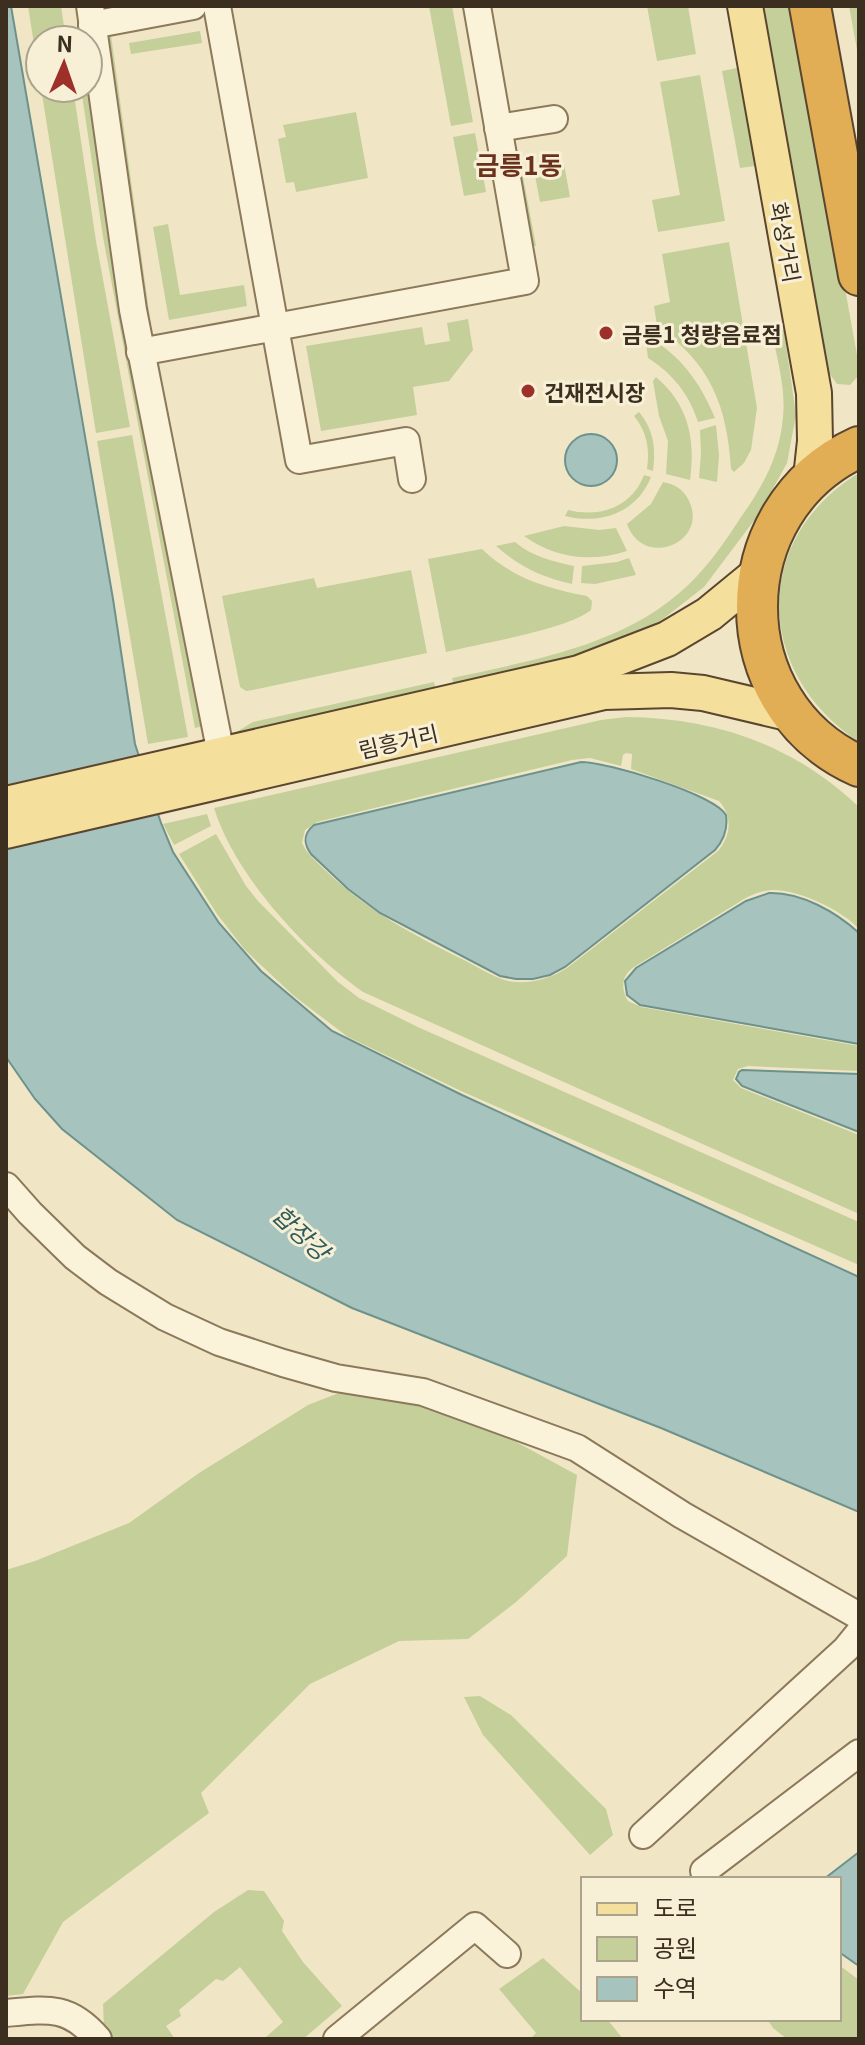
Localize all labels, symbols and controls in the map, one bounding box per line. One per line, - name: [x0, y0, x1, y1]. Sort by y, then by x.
- north arrow: [24, 24, 104, 104]
- text: N: [56, 26, 74, 58]
- district label: 금릉1동: [475, 145, 563, 182]
- street label: 화성거리: [764, 199, 810, 285]
- place label: 금릉1 청량음료점: [622, 317, 782, 349]
- marker: 금릉1 청량음료점: [597, 324, 615, 342]
- place label: 건재전시장: [544, 375, 645, 407]
- marker: 건재전시장: [519, 382, 537, 400]
- street label: 림흥거리: [355, 715, 441, 765]
- water label: 합장강: [266, 1197, 340, 1269]
- legend: [581, 1877, 841, 2021]
- text: 도로: [653, 1889, 697, 1924]
- text: 공원: [653, 1929, 697, 1964]
- text: 수역: [653, 1969, 697, 2004]

